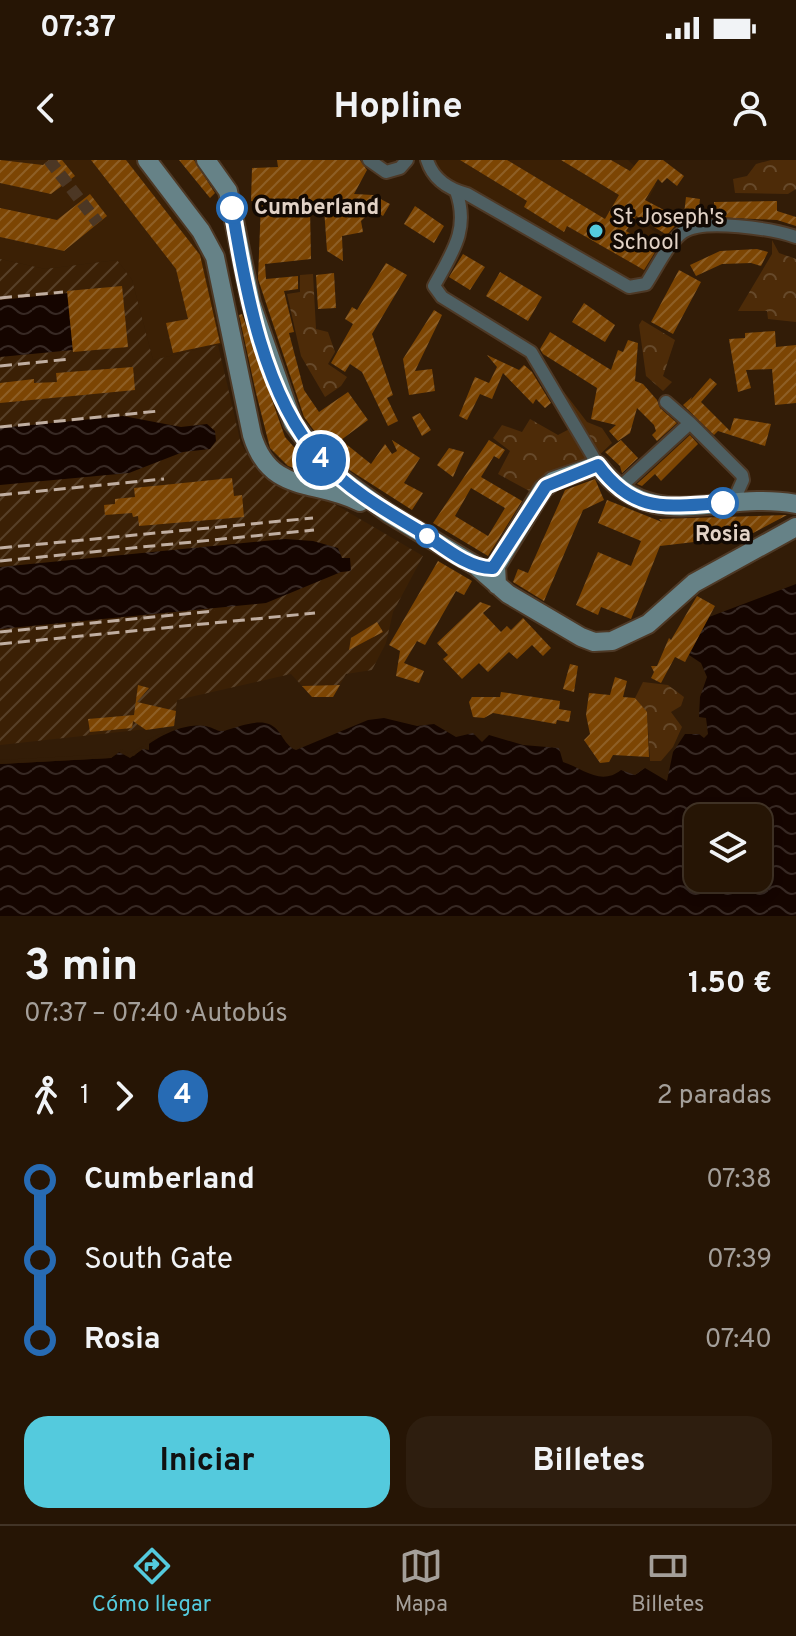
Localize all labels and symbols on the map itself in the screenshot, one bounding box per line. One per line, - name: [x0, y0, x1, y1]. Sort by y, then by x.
- marker: Cumberland: [217, 193, 247, 223]
- place label: Cumberland: [254, 195, 379, 222]
- place label: St Joseph's School: [612, 205, 725, 257]
- marker: St Joseph's School: [587, 222, 605, 240]
- line badge: 4: [295, 434, 347, 486]
- marker: Rosia: [708, 488, 738, 518]
- place label: Rosia: [695, 522, 751, 549]
- unlabelled marker: [416, 525, 438, 547]

